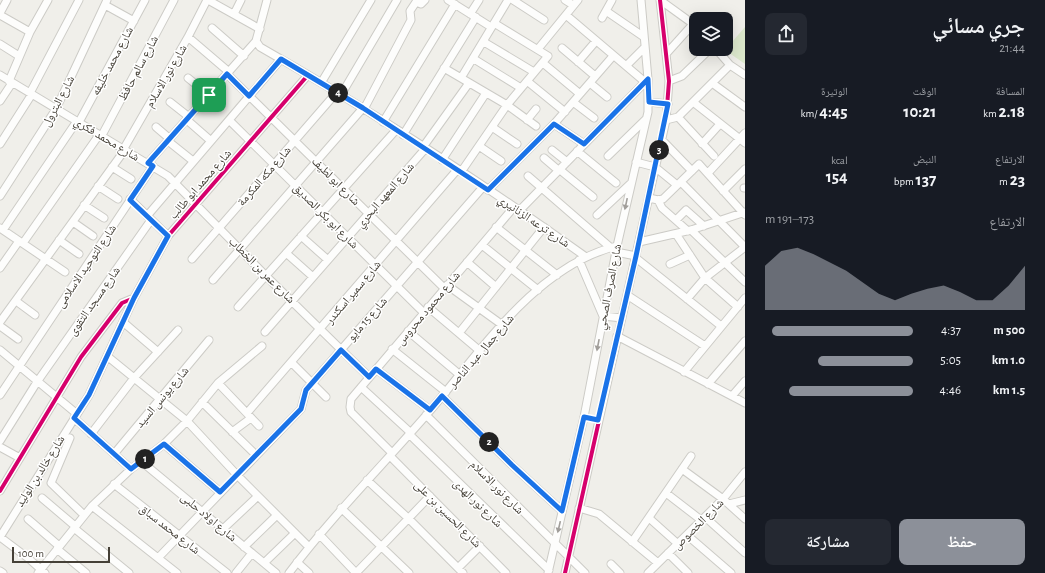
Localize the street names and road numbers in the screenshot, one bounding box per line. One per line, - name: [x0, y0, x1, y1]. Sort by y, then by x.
- street label: شارع محمد خليفه: [89, 25, 137, 98]
- street label: شارع سالم حافظ: [116, 33, 162, 103]
- street label: شارع نور الاسلام: [143, 42, 191, 111]
- street label: شارع البترول: [40, 74, 78, 129]
- street label: شارع محمد فكري: [70, 115, 142, 167]
- street label: شارع مكه المكرمة: [235, 144, 295, 209]
- street label: شارع محمد ابو طالب: [167, 147, 235, 222]
- street label: شارع ابو لطيف: [308, 155, 363, 209]
- street label: شارع المعهد البحري: [354, 160, 419, 232]
- street label: شارع ابو بكر الصديق: [290, 181, 361, 252]
- street label: شارع ترعه الزنانيري: [494, 193, 572, 253]
- street label: شارع التوحيد الاسلامى: [54, 222, 120, 311]
- street label: شارع عمر بن الخطاب: [225, 235, 297, 307]
- street label: شارع الصرف الصحي: [595, 243, 627, 332]
- street label: شارع سمير اسكندر: [322, 258, 385, 328]
- street label: شارع مسجد التقوى: [66, 264, 124, 339]
- street label: شارع محمود محروس: [394, 269, 464, 348]
- street label: شارع 15 مايو: [345, 295, 391, 345]
- street label: شارع جمال عبد الناصر: [445, 312, 518, 392]
- street label: شارع يونس السيد: [133, 364, 192, 431]
- street label: شارع خالد بن الوليد: [13, 433, 68, 510]
- street label: شارع نور الاسلام: [466, 458, 526, 518]
- street label: شارع نور الهدى: [450, 477, 505, 531]
- street label: شارع الحسين بن على: [411, 478, 484, 551]
- street label: شارع اولاد حلبى: [178, 490, 239, 545]
- street label: شارع الخصوص: [670, 496, 727, 553]
- street label: شارع محمد سباق: [136, 502, 203, 558]

